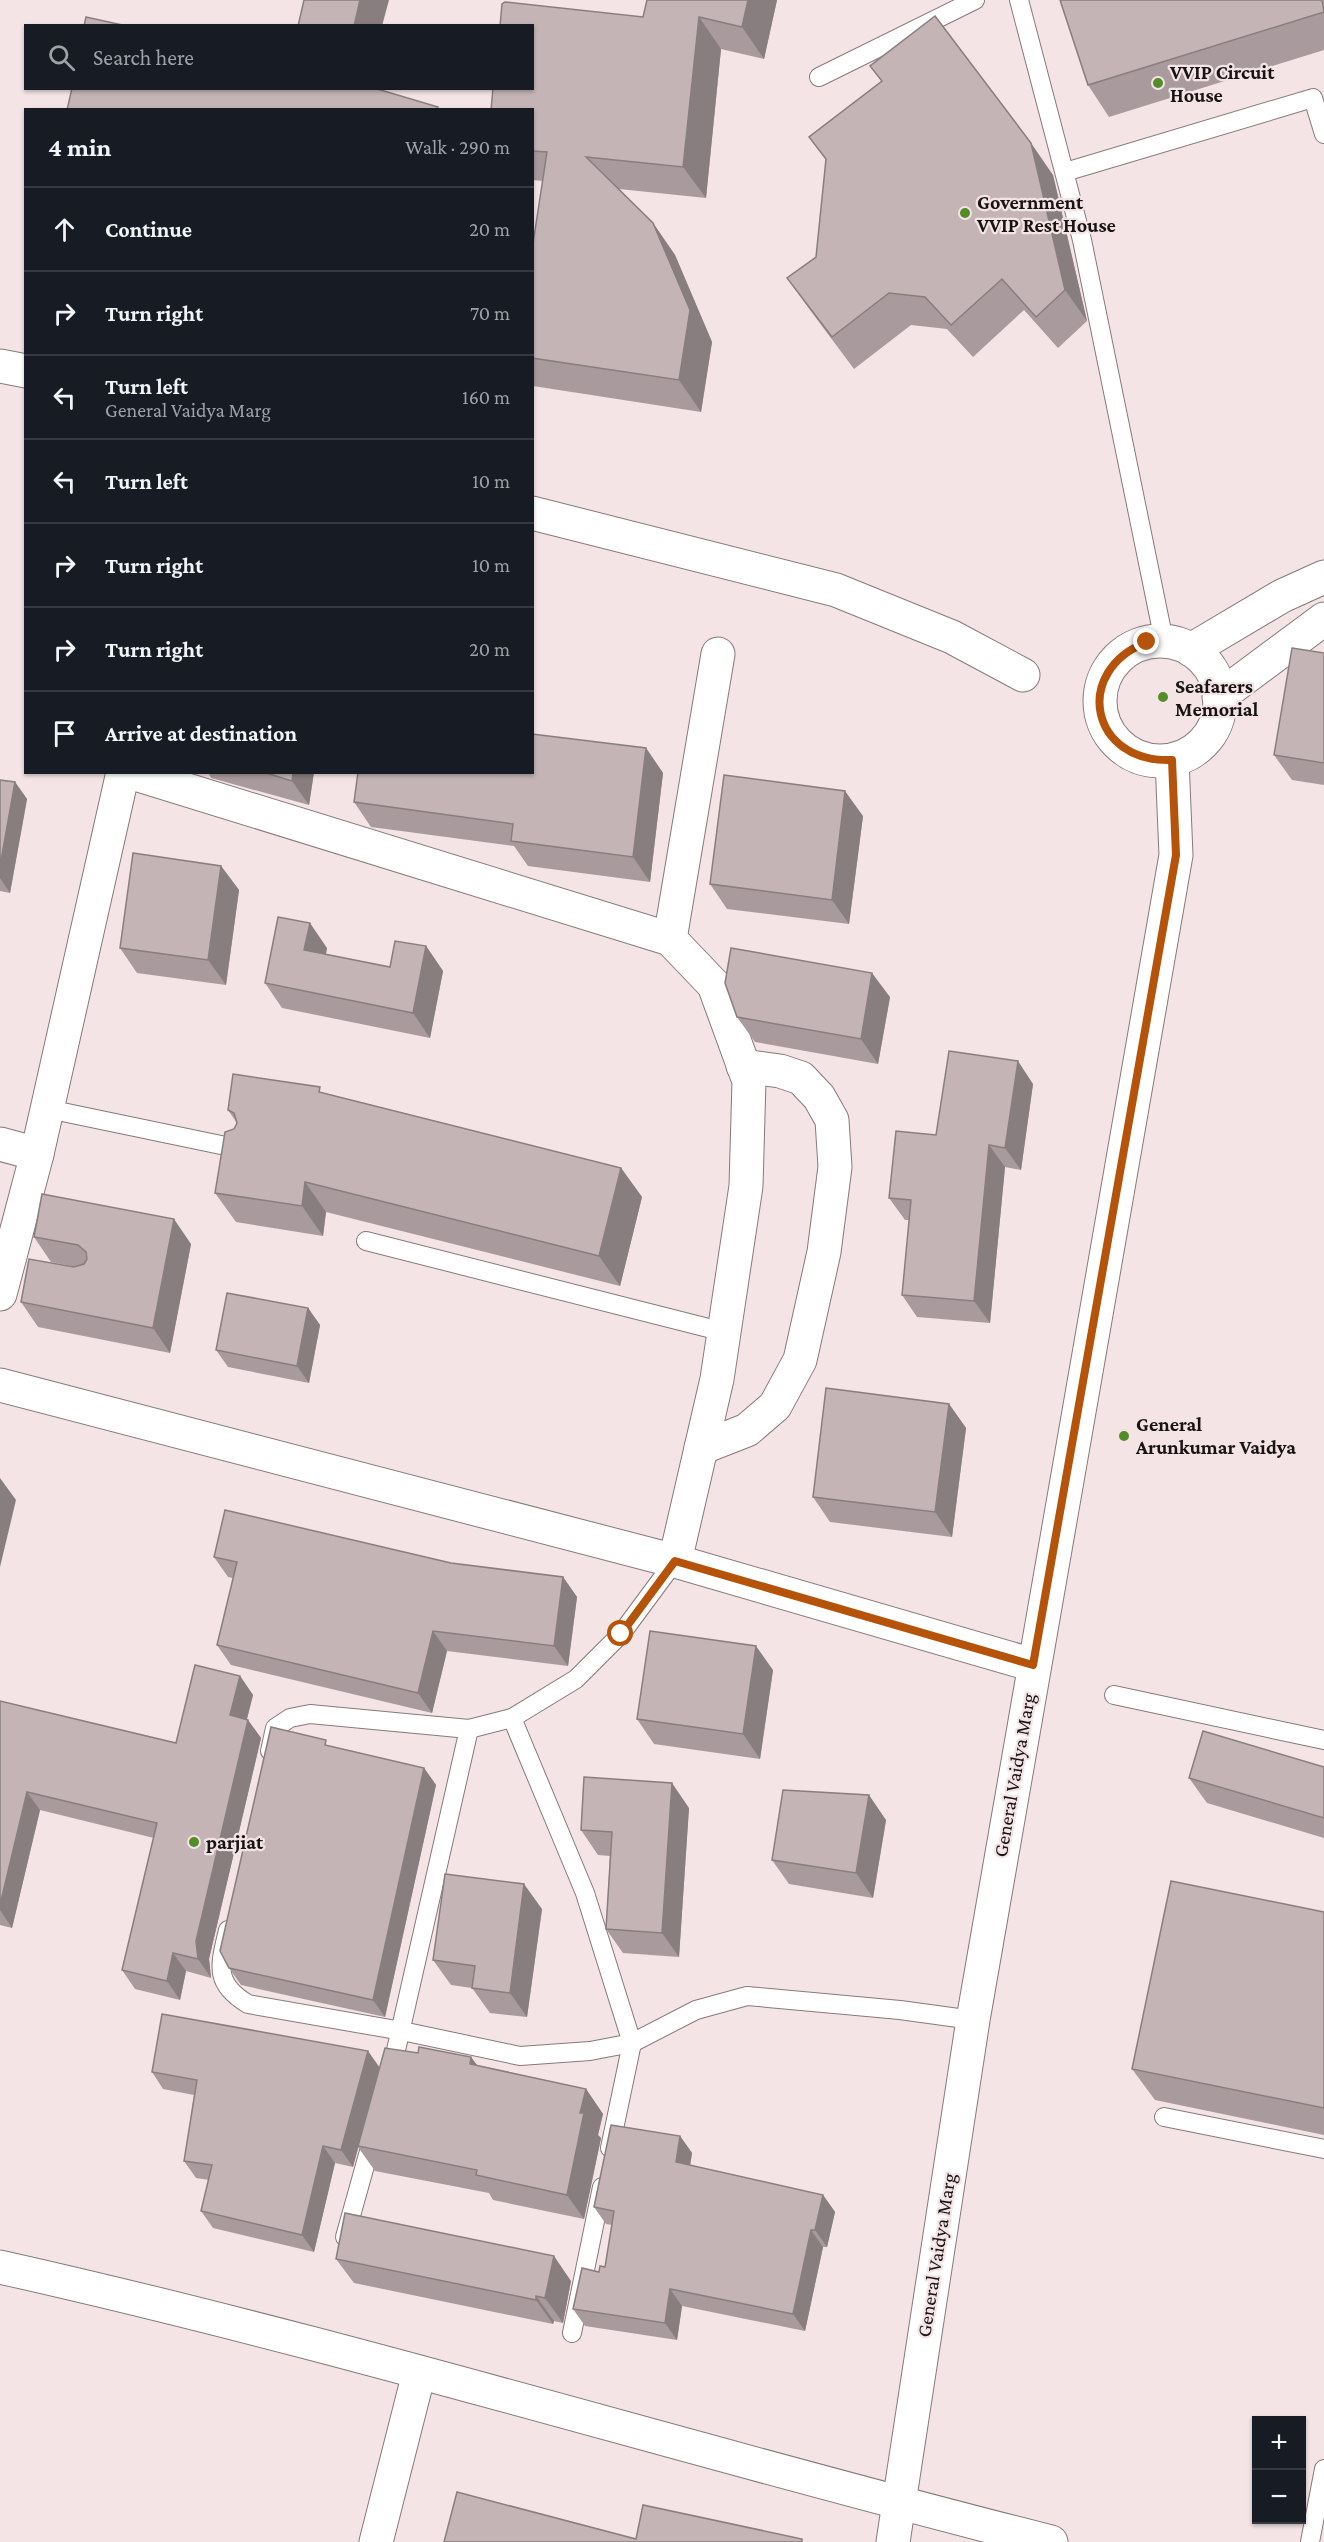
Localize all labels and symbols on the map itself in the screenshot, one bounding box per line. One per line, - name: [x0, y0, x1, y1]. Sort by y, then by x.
- place label: VVIP Circuit House: [1169, 61, 1275, 106]
- marker: VVIP Circuit House: [1151, 76, 1165, 90]
- place label: Government VVIP Rest House: [976, 191, 1116, 236]
- marker: Government VVIP Rest House: [958, 206, 972, 220]
- route end: [1133, 628, 1159, 654]
- place label: Seafarers Memorial: [1175, 675, 1259, 720]
- marker: Seafarers Memorial: [1156, 690, 1170, 704]
- place label: General Arunkumar Vaidya: [1135, 1413, 1296, 1458]
- marker: General Arunkumar Vaidya: [1117, 1429, 1131, 1443]
- route start: [607, 1620, 633, 1646]
- street label: General Vaidya Marg: [989, 1691, 1040, 1859]
- place label: parjiat: [206, 1831, 264, 1854]
- marker: parjiat: [187, 1835, 201, 1849]
- street label: General Vaidya Marg: [912, 2171, 961, 2339]

